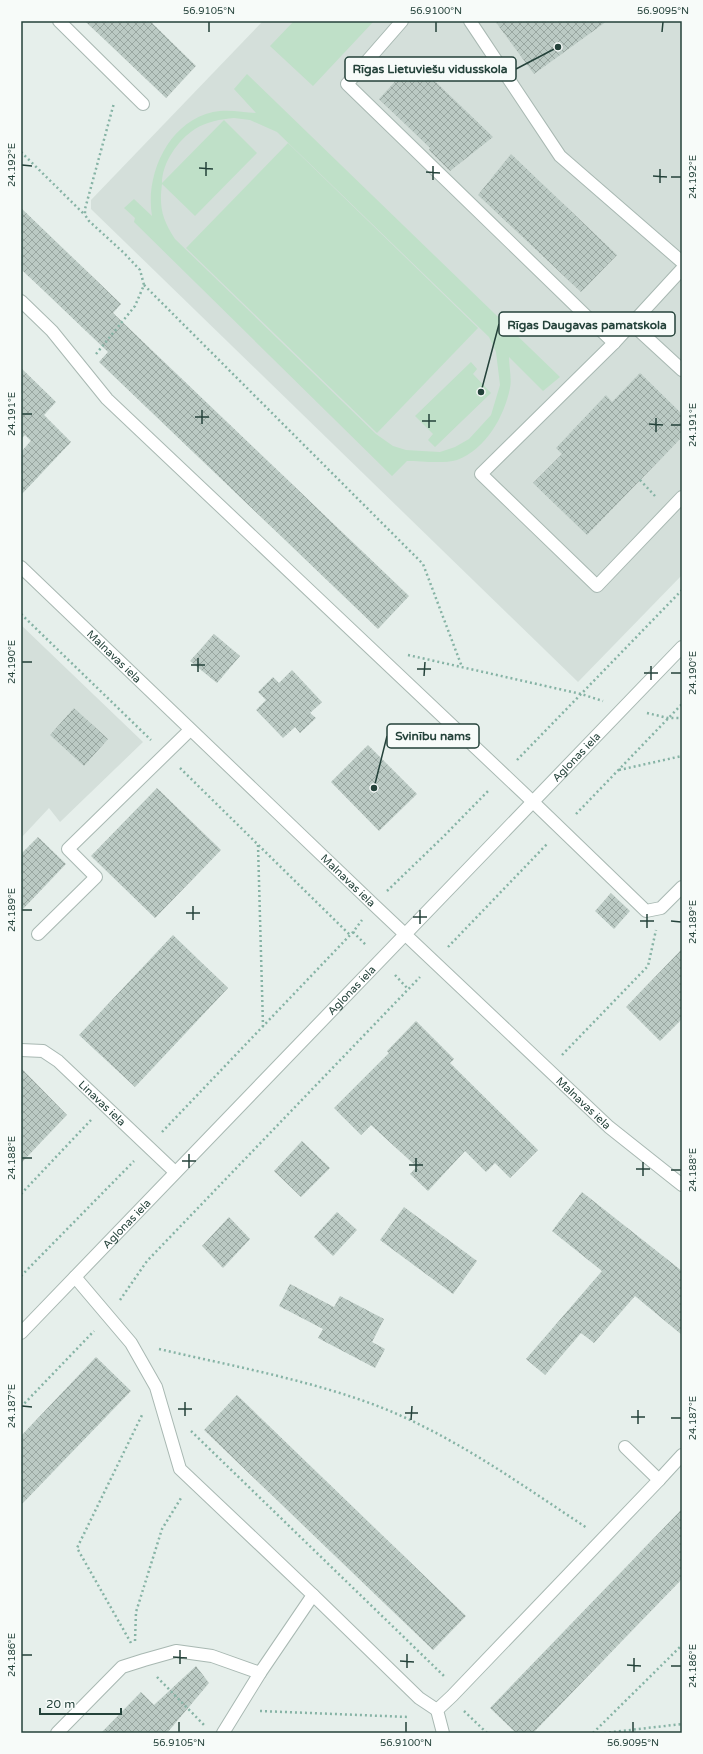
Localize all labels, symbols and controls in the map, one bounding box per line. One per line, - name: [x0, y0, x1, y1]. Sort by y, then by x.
- text: 56.9105°N: [183, 5, 235, 17]
- text: 56.9100°N: [410, 5, 462, 17]
- text: 56.9095°N: [637, 5, 689, 17]
- callout: Rīgas Lietuviešu vidusskola: [345, 57, 516, 81]
- text: Rīgas Lietuviešu vidusskola: [353, 62, 508, 77]
- text: 24.192°E: [6, 143, 18, 187]
- text: 24.192°E: [687, 155, 699, 199]
- callout: Rīgas Daugavas pamatskola: [499, 312, 675, 336]
- text: Rīgas Daugavas pamatskola: [507, 318, 667, 333]
- text: 24.191°E: [6, 392, 18, 436]
- text: 24.191°E: [687, 403, 699, 447]
- street label: Malnavas iela: [84, 628, 144, 686]
- text: 24.190°E: [6, 640, 18, 684]
- text: 24.190°E: [687, 651, 699, 695]
- callout: Svinību nams: [387, 724, 479, 748]
- text: Svinību nams: [395, 729, 471, 743]
- street label: Aglonas iela: [550, 730, 603, 785]
- street label: Malnavas iela: [318, 852, 378, 910]
- text: 24.189°E: [6, 888, 18, 932]
- text: 24.189°E: [687, 900, 699, 944]
- street label: Aglonas iela: [325, 963, 378, 1018]
- street label: Malnavas iela: [553, 1074, 613, 1132]
- street label: Linavas iela: [76, 1078, 128, 1129]
- text: 24.188°E: [6, 1136, 18, 1180]
- text: 24.188°E: [687, 1148, 699, 1192]
- street label: Aglonas iela: [100, 1197, 154, 1251]
- text: 24.187°E: [6, 1384, 18, 1428]
- text: 24.187°E: [687, 1396, 699, 1440]
- text: 24.186°E: [6, 1633, 18, 1677]
- text: 24.186°E: [687, 1644, 699, 1688]
- scale bar: [40, 1690, 121, 1716]
- text: 20 m: [46, 1697, 75, 1711]
- text: 56.9105°N: [153, 1737, 205, 1749]
- text: 56.9100°N: [380, 1737, 432, 1749]
- text: 56.9095°N: [607, 1737, 659, 1749]

